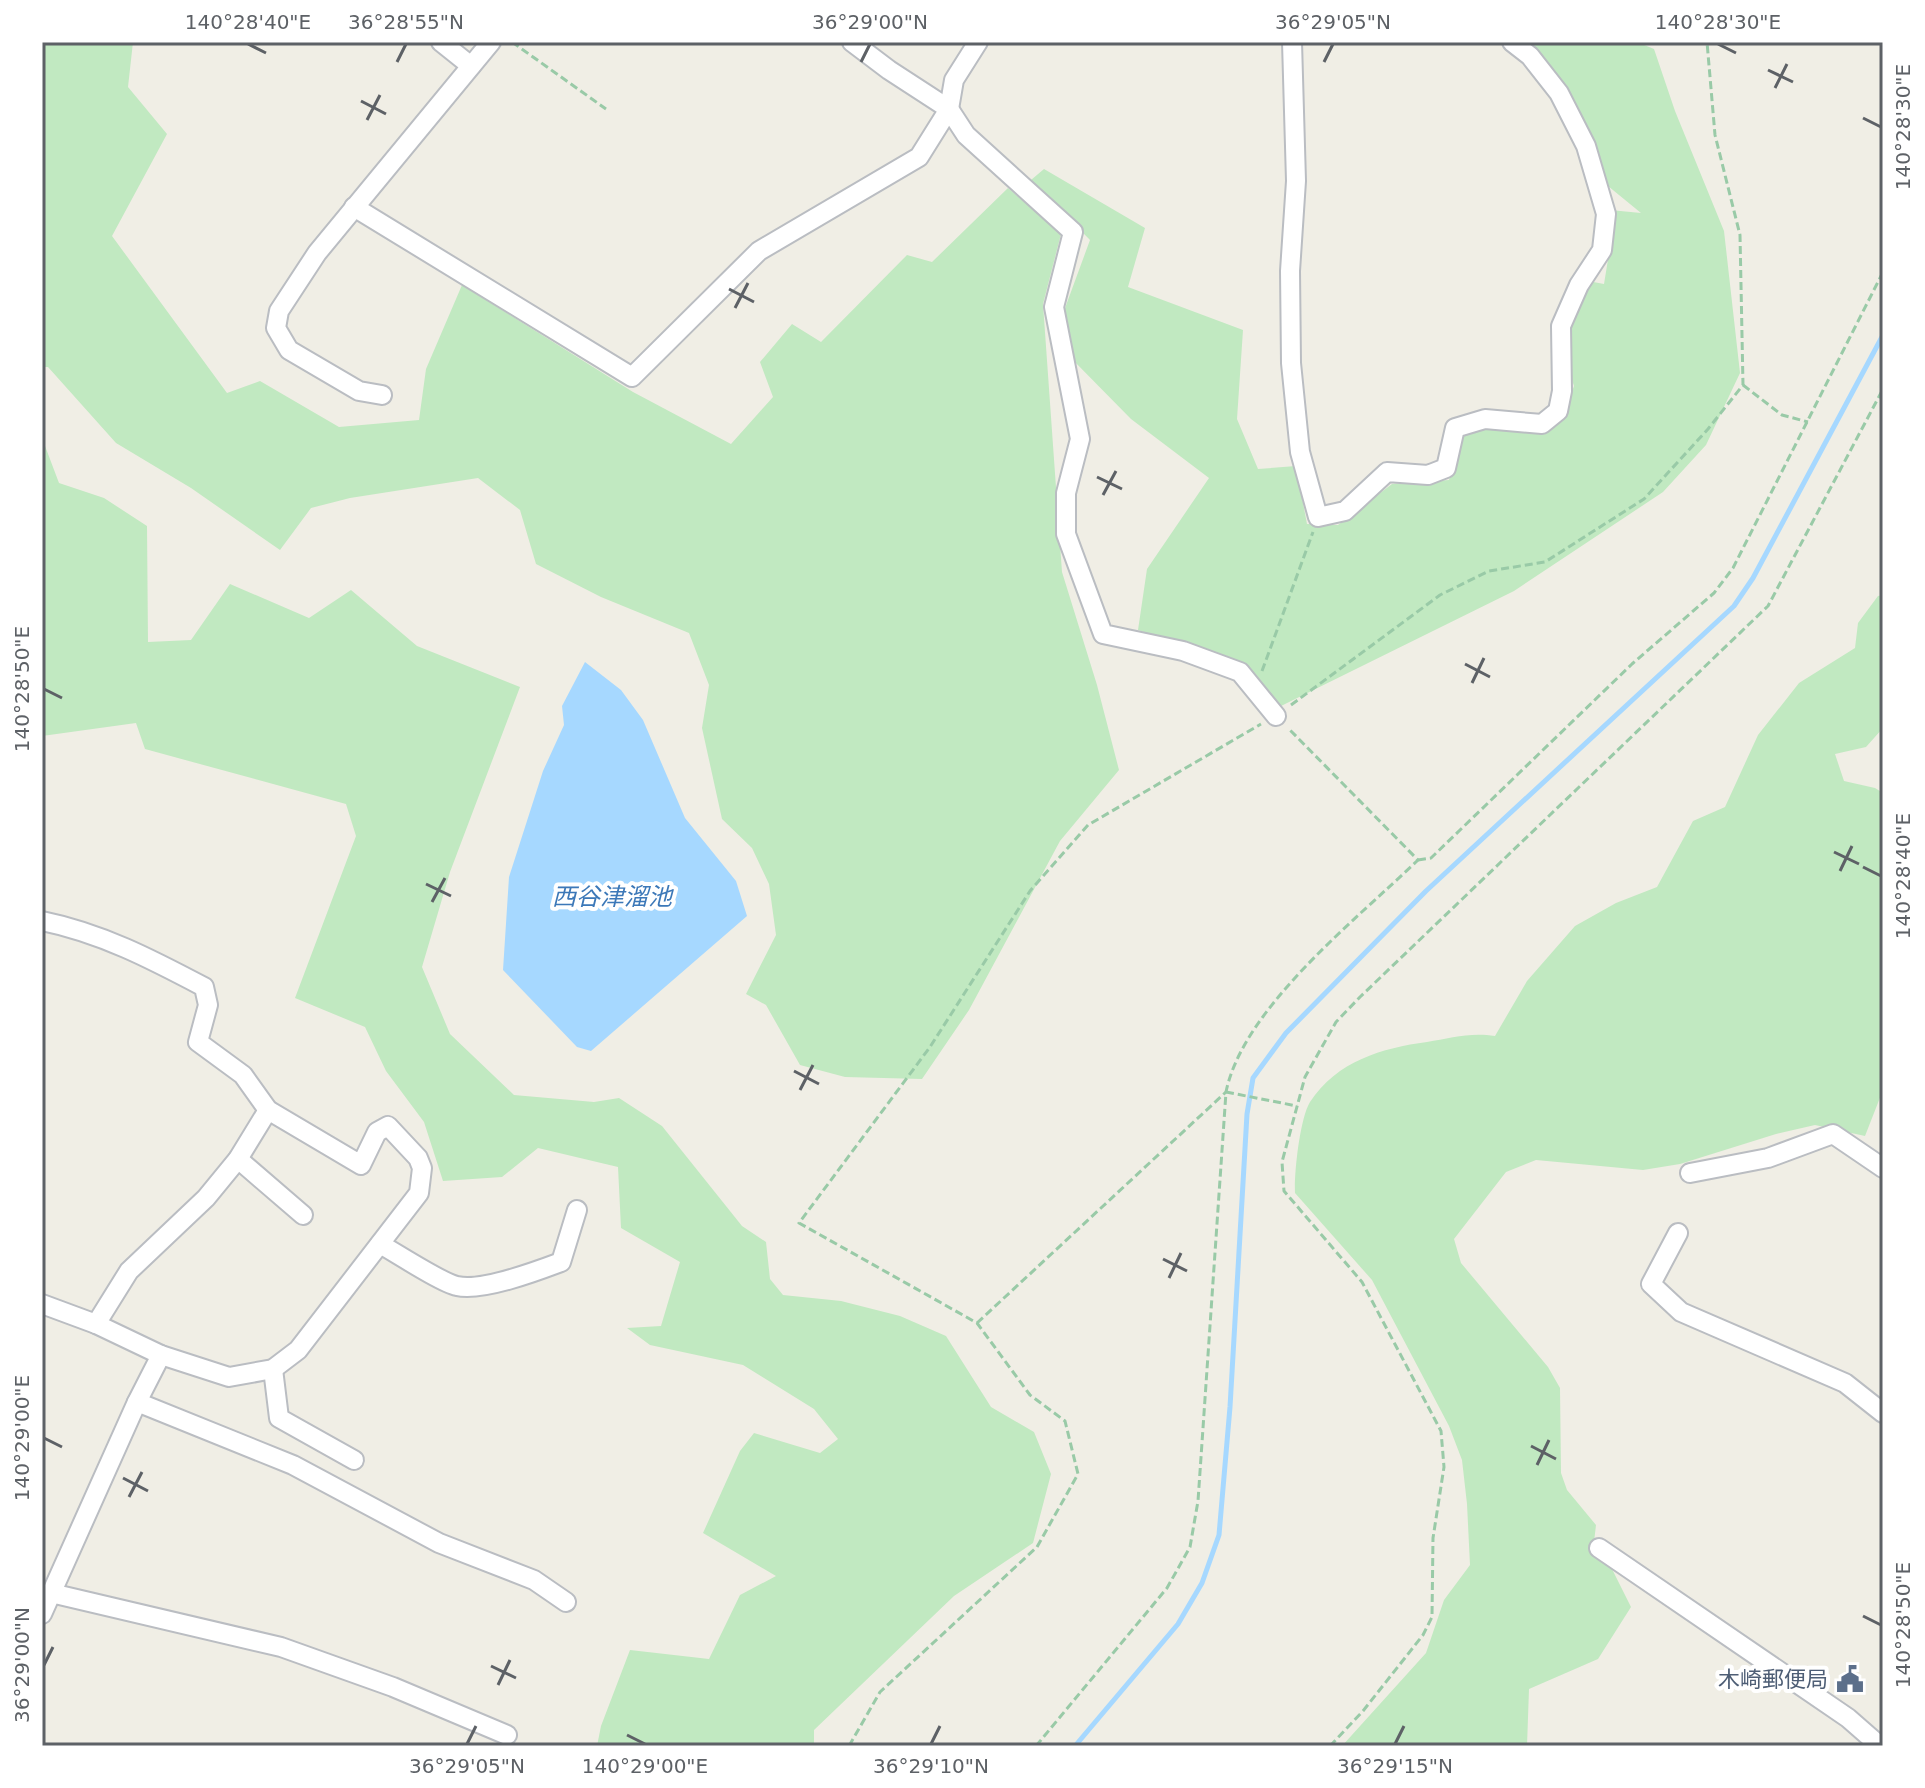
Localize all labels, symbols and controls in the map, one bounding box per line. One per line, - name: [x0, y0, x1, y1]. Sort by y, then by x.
- text: 140°28'40"E: [185, 10, 311, 34]
- text: 36°28'55"N: [348, 10, 464, 34]
- text: 36°29'00"N: [812, 10, 928, 34]
- text: 36°29'05"N: [1275, 10, 1391, 34]
- text: 140°28'30"E: [1655, 10, 1781, 34]
- text: 140°28'30"E: [1891, 64, 1915, 190]
- text: 140°28'50"E: [10, 626, 34, 752]
- text: 140°28'40"E: [1891, 813, 1915, 939]
- water label: 西谷津溜池: [552, 883, 674, 911]
- text: 140°29'00"E: [10, 1375, 34, 1501]
- text: 140°28'50"E: [1891, 1562, 1915, 1688]
- text: 36°29'00"N: [10, 1607, 34, 1723]
- public building icon: 木崎郵便局: [1835, 1664, 1865, 1694]
- place label: 木崎郵便局: [1718, 1667, 1828, 1692]
- text: 36°29'05"N: [409, 1754, 525, 1778]
- text: 140°29'00"E: [582, 1754, 708, 1778]
- text: 36°29'10"N: [873, 1754, 989, 1778]
- text: 36°29'15"N: [1337, 1754, 1453, 1778]

